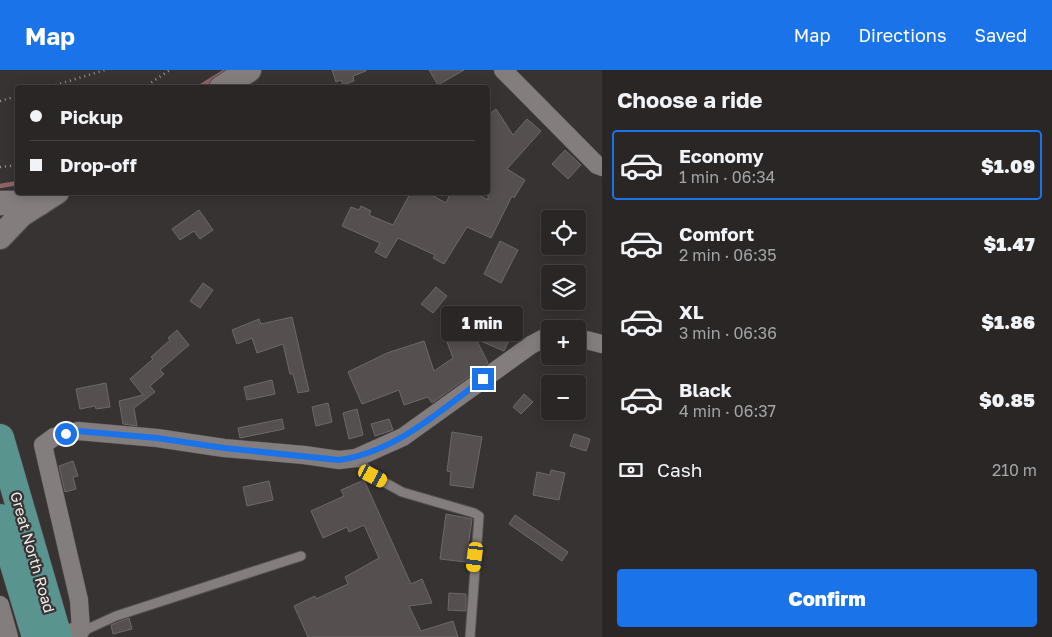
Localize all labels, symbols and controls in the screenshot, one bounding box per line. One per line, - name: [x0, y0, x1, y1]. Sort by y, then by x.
- text: Map: [25, 21, 75, 50]
- text: Map: [794, 24, 830, 46]
- text: Directions: [858, 24, 946, 46]
- text: Saved: [974, 24, 1027, 46]
- text: Choose a ride: [617, 86, 763, 113]
- text: Pickup: [60, 105, 123, 128]
- icon: car: [619, 143, 664, 188]
- text: Economy: [679, 144, 764, 167]
- text: Drop-off: [60, 153, 137, 176]
- text: $1.09: [981, 154, 1035, 177]
- text: 1 min · 06:34: [679, 167, 775, 187]
- map controls: [541, 210, 586, 420]
- button: locate: [541, 210, 586, 255]
- icon: car: [619, 221, 664, 266]
- text: Comfort: [679, 222, 754, 245]
- text: $1.47: [984, 232, 1035, 255]
- text: 2 min · 06:35: [679, 245, 776, 265]
- button: layers: [541, 265, 586, 310]
- icon: car: [619, 299, 664, 344]
- text: XL: [679, 300, 704, 323]
- callout: 1 min: [442, 306, 524, 342]
- text: $1.86: [981, 310, 1035, 333]
- text: 1 min: [462, 313, 502, 333]
- button: +: [541, 320, 586, 365]
- text: 3 min · 06:36: [679, 323, 777, 343]
- route end: [472, 368, 494, 390]
- button: −: [541, 375, 586, 420]
- icon: car: [619, 377, 664, 422]
- text: Black: [679, 378, 732, 401]
- text: $0.85: [979, 388, 1035, 411]
- text: 4 min · 06:37: [679, 401, 776, 421]
- route start: [55, 423, 77, 445]
- icon: cash: [617, 456, 645, 484]
- text: Cash: [657, 458, 702, 481]
- text: 210 m: [992, 460, 1037, 480]
- car: [356, 462, 389, 490]
- street label: Great North Road: [7, 489, 59, 615]
- car: [465, 541, 484, 573]
- button: Confirm: [617, 569, 1037, 627]

